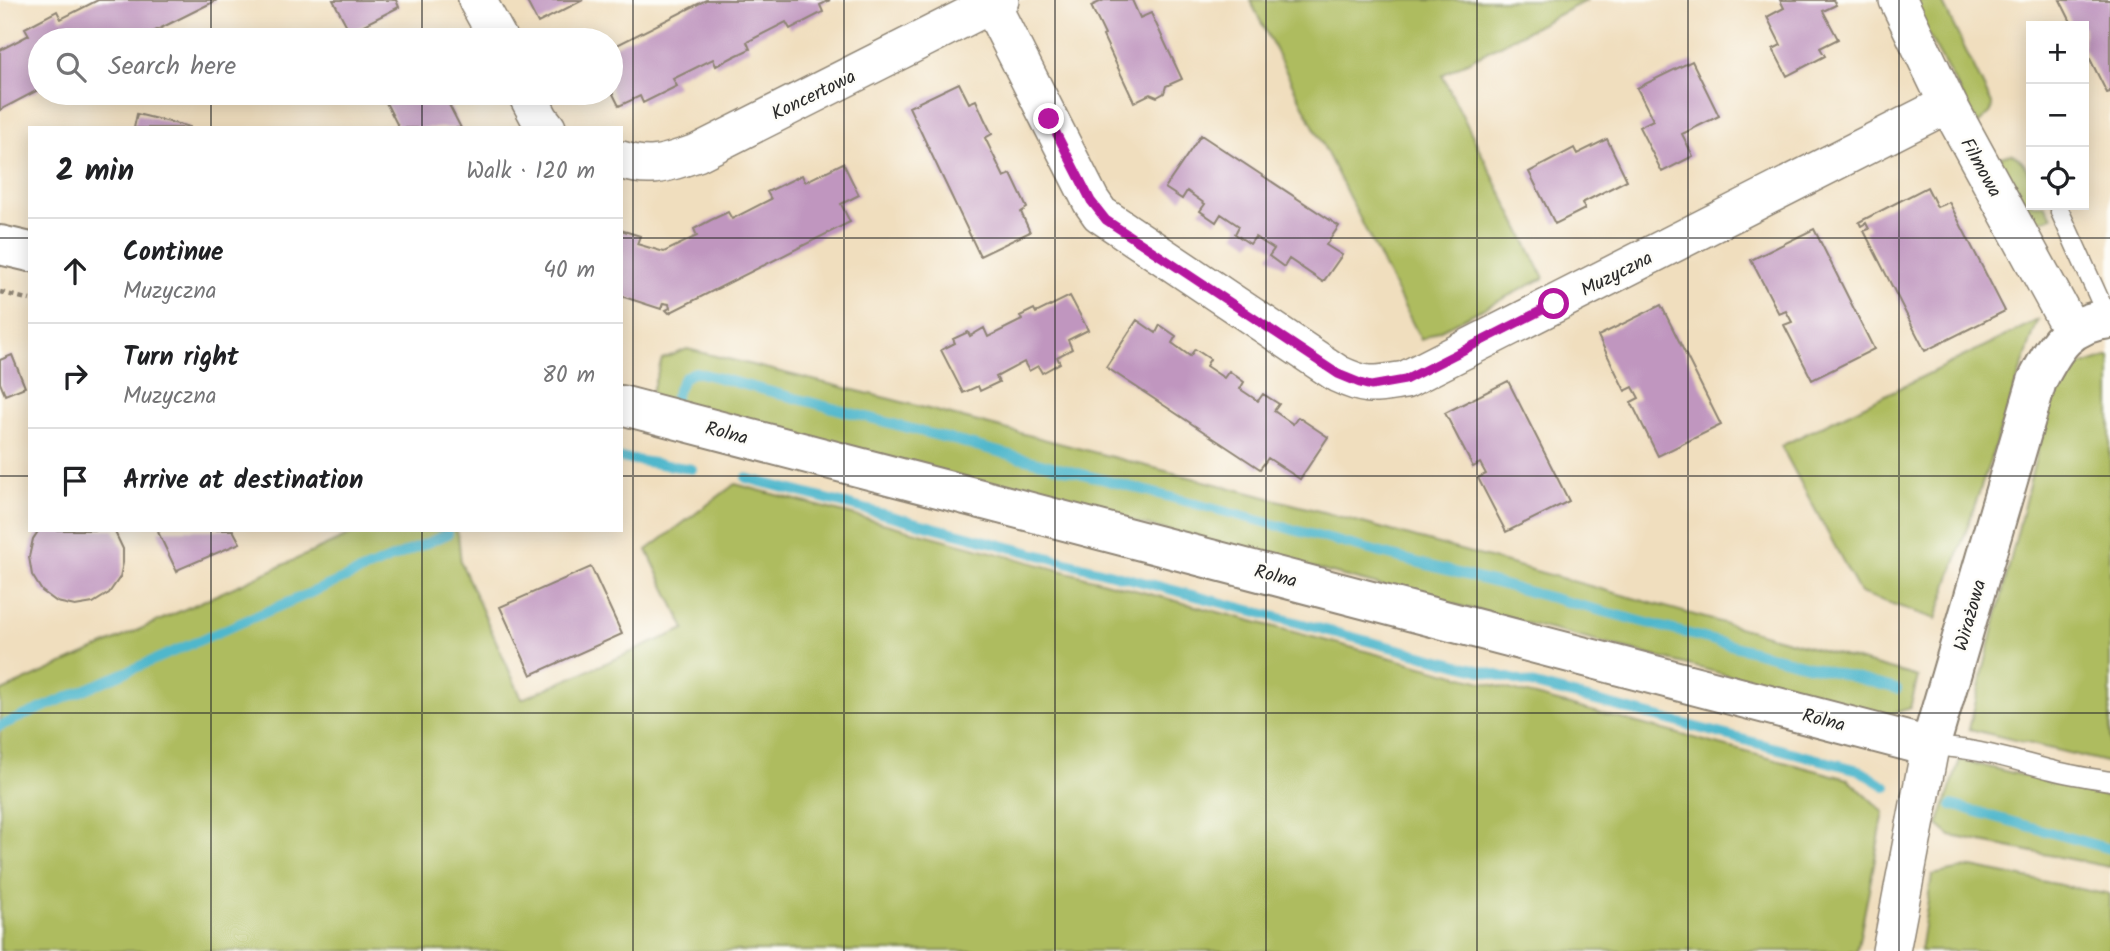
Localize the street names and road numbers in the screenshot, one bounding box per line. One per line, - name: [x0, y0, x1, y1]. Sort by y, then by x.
- street label: Koncertowa: [766, 62, 861, 129]
- street label: Filmowa: [1951, 132, 2009, 203]
- street label: Muzyczna: [1576, 244, 1658, 306]
- street label: Rolna: [702, 414, 751, 454]
- street label: Rolna: [1251, 557, 1300, 597]
- street label: Wirażowa: [1946, 576, 1995, 655]
- street label: Rolna: [1799, 701, 1848, 741]

